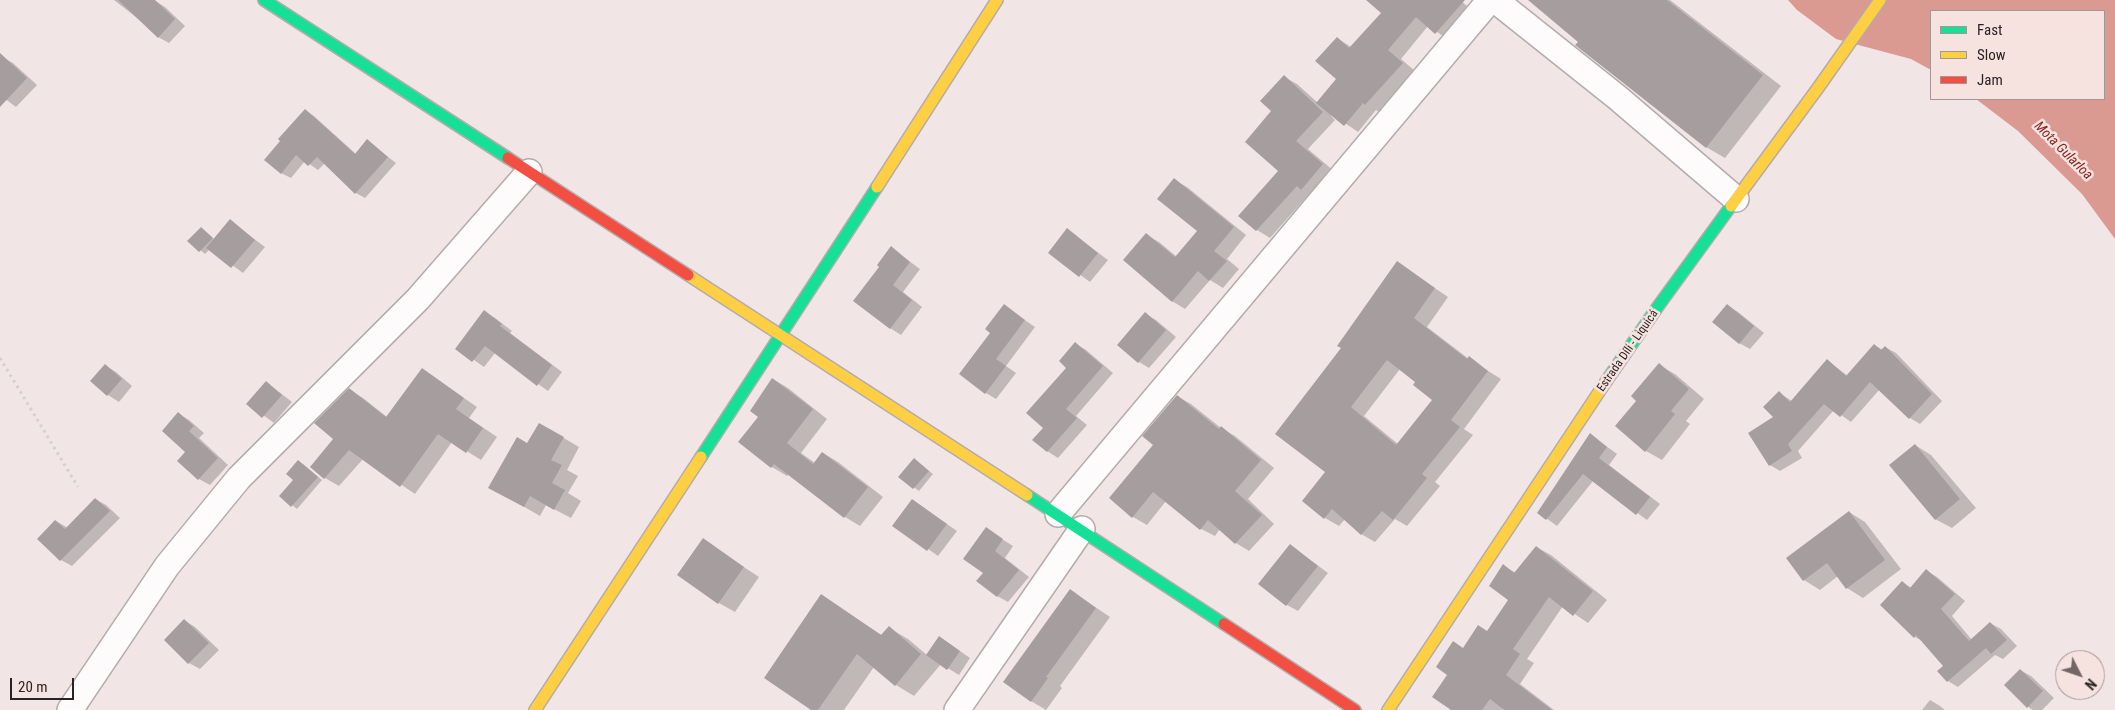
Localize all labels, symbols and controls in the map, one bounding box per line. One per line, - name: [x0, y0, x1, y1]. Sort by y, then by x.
- legend: [1930, 10, 2105, 100]
- text: Fast: [1977, 21, 2002, 39]
- text: Slow: [1977, 46, 2006, 64]
- text: Jam: [1977, 71, 2003, 89]
- water label: Mota Gularloa: [2030, 118, 2096, 184]
- street label: Estrada Díli - Liquicá: [1594, 307, 1662, 395]
- north arrow: [2055, 650, 2105, 700]
- scale bar: [12, 668, 76, 700]
- text: N: [2082, 676, 2099, 693]
- text: 20 m: [18, 678, 48, 696]

